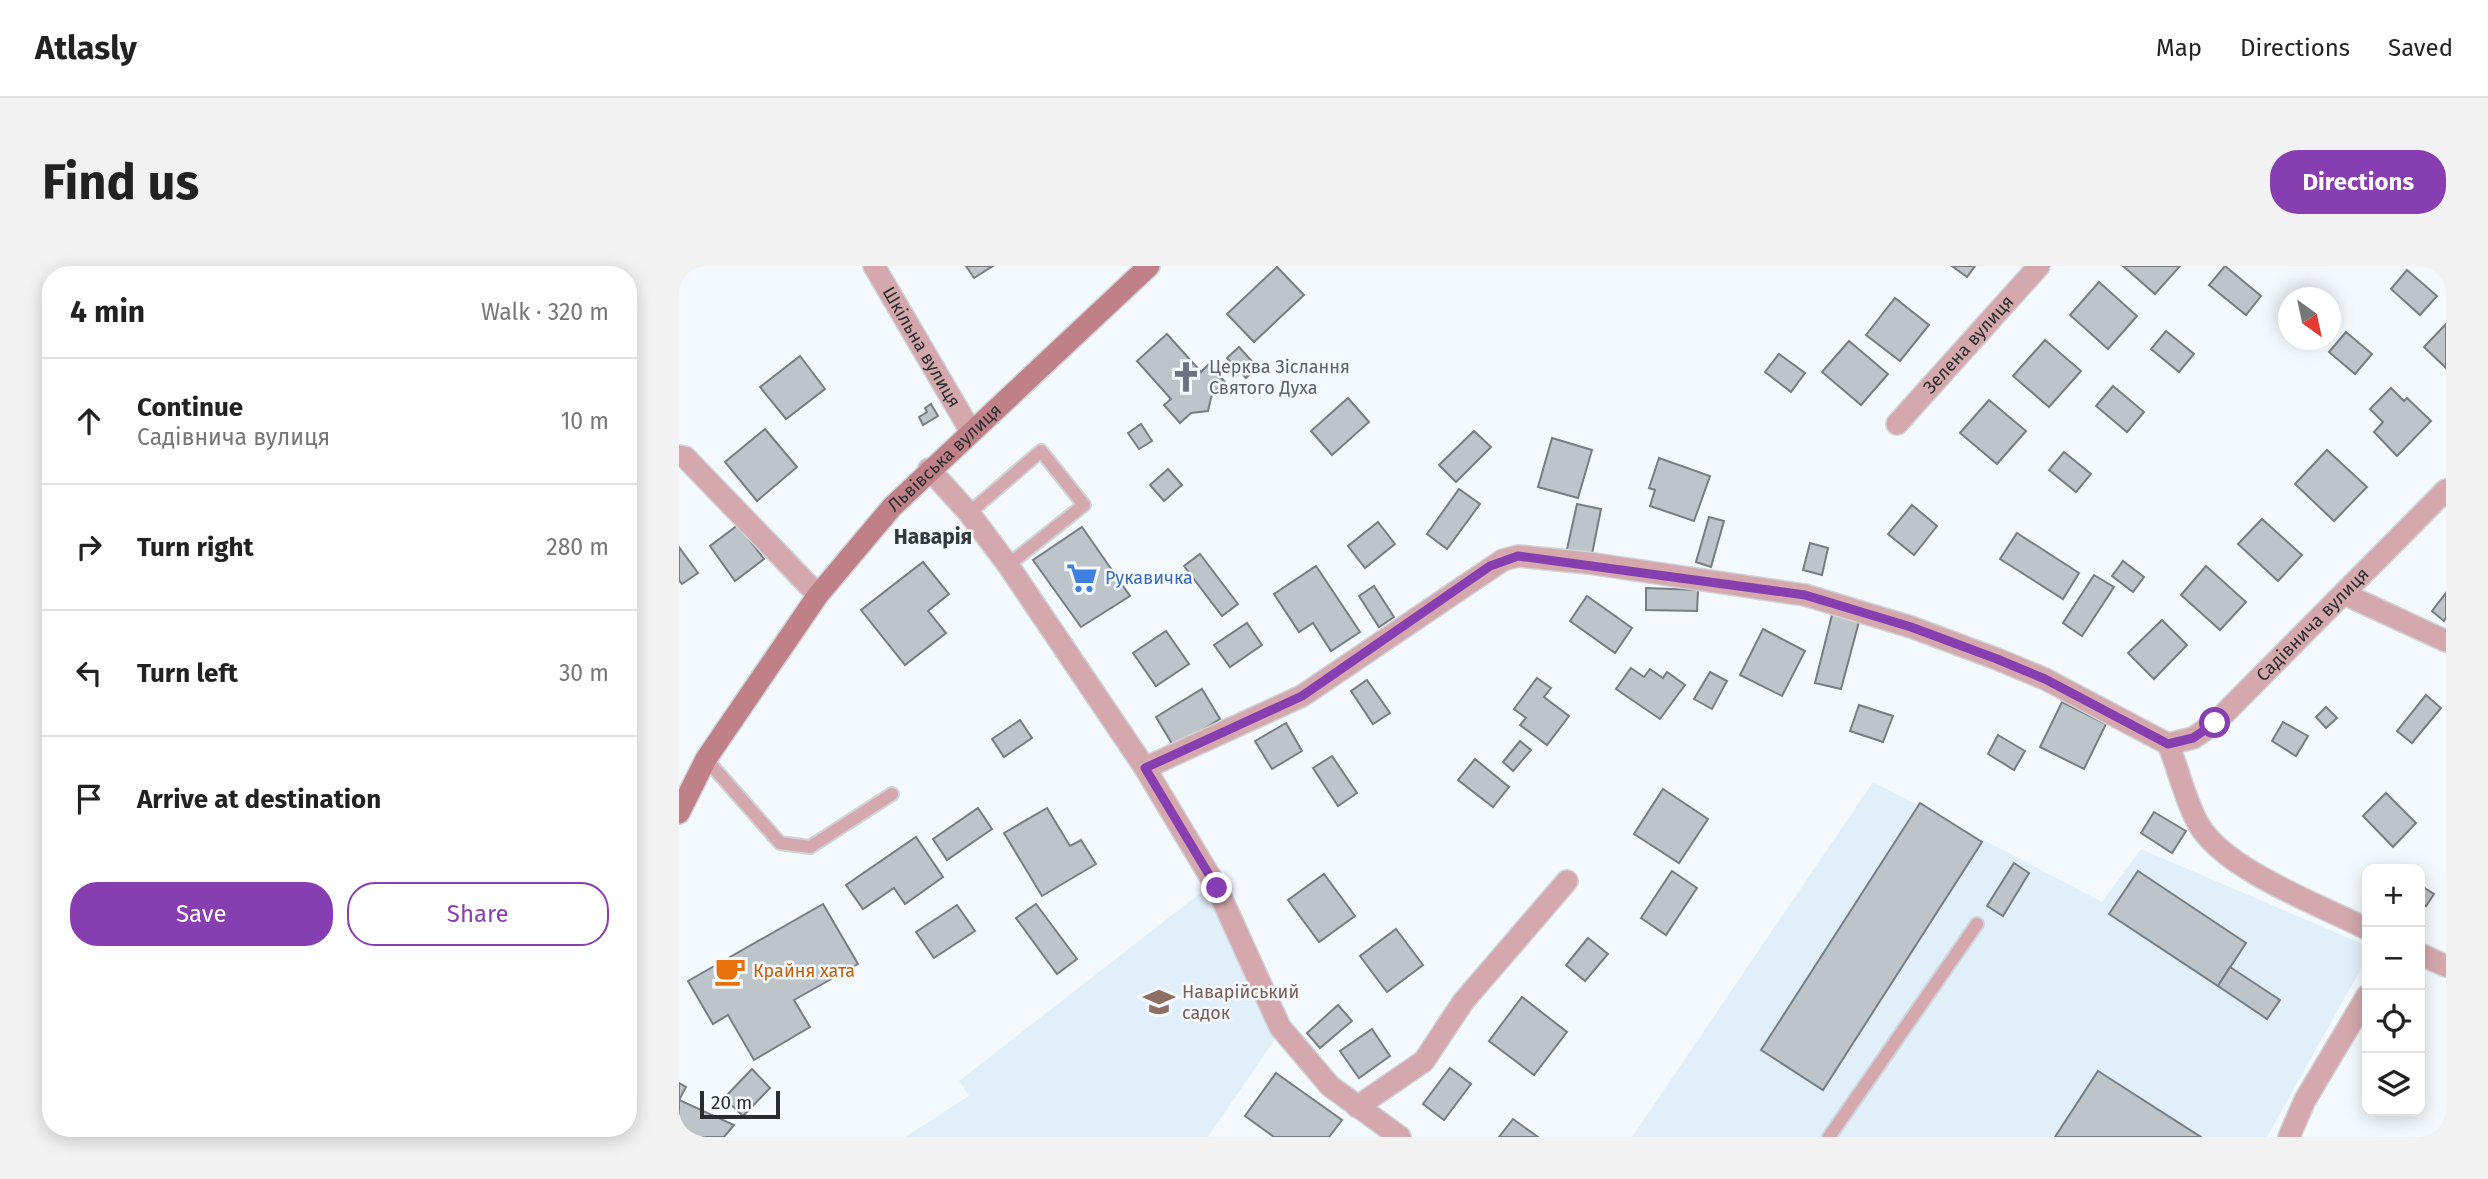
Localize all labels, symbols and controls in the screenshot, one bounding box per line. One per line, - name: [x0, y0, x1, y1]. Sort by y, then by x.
- text: Atlasly: [35, 28, 137, 68]
- text: Map: [2156, 34, 2202, 62]
- text: Directions: [2240, 34, 2350, 62]
- text: Saved: [2388, 34, 2453, 62]
- button: Directions: [2270, 150, 2446, 214]
- text: Find us: [42, 153, 199, 212]
- street label: Шкільна вулиця: [878, 283, 965, 411]
- north arrow: [2278, 287, 2341, 350]
- street label: Зелена вулиця: [1919, 291, 2018, 398]
- text: 4 min: [70, 294, 145, 330]
- text: Walk · 320 m: [481, 298, 609, 326]
- place label: Церква Зіслання Святого Духа: [1209, 356, 1350, 399]
- church icon: Церква Зіслання Святого Духа: [1169, 360, 1203, 394]
- text: Continue: [137, 392, 243, 423]
- street label: Львівська вулиця: [883, 399, 1006, 516]
- icon: ahead: [70, 402, 108, 440]
- text: 10 m: [560, 407, 609, 435]
- text: Садівнича вулиця: [137, 423, 330, 451]
- district label: Наварія: [894, 524, 972, 550]
- icon: right: [70, 528, 108, 566]
- text: Turn right: [137, 532, 254, 563]
- text: 280 m: [546, 533, 609, 561]
- supermarket icon: Рукавичка: [1065, 561, 1099, 595]
- street label: Садівнича вулиця: [2252, 563, 2374, 686]
- place label: Рукавичка: [1105, 567, 1193, 589]
- icon: left: [70, 654, 108, 692]
- text: Turn left: [137, 658, 238, 689]
- text: 30 m: [559, 659, 609, 687]
- route start: [2199, 707, 2230, 738]
- icon: arrive: [70, 780, 108, 818]
- text: Arrive at destination: [137, 784, 381, 815]
- map controls: [2362, 864, 2425, 1116]
- button: +: [2362, 864, 2425, 927]
- route end: [1201, 872, 1232, 903]
- button: Save: [70, 882, 333, 946]
- button: Share: [347, 882, 609, 946]
- button: −: [2362, 927, 2425, 990]
- cafe icon: Крайня хата: [713, 954, 747, 988]
- place label: Крайня хата: [753, 960, 855, 982]
- place label: Наварійський садок: [1182, 981, 1299, 1024]
- school or university icon: Наварійський садок: [1142, 985, 1176, 1019]
- button: locate: [2362, 990, 2425, 1053]
- button: layers: [2362, 1053, 2425, 1116]
- scale bar: [700, 1088, 781, 1120]
- text: 20 m: [711, 1091, 752, 1114]

